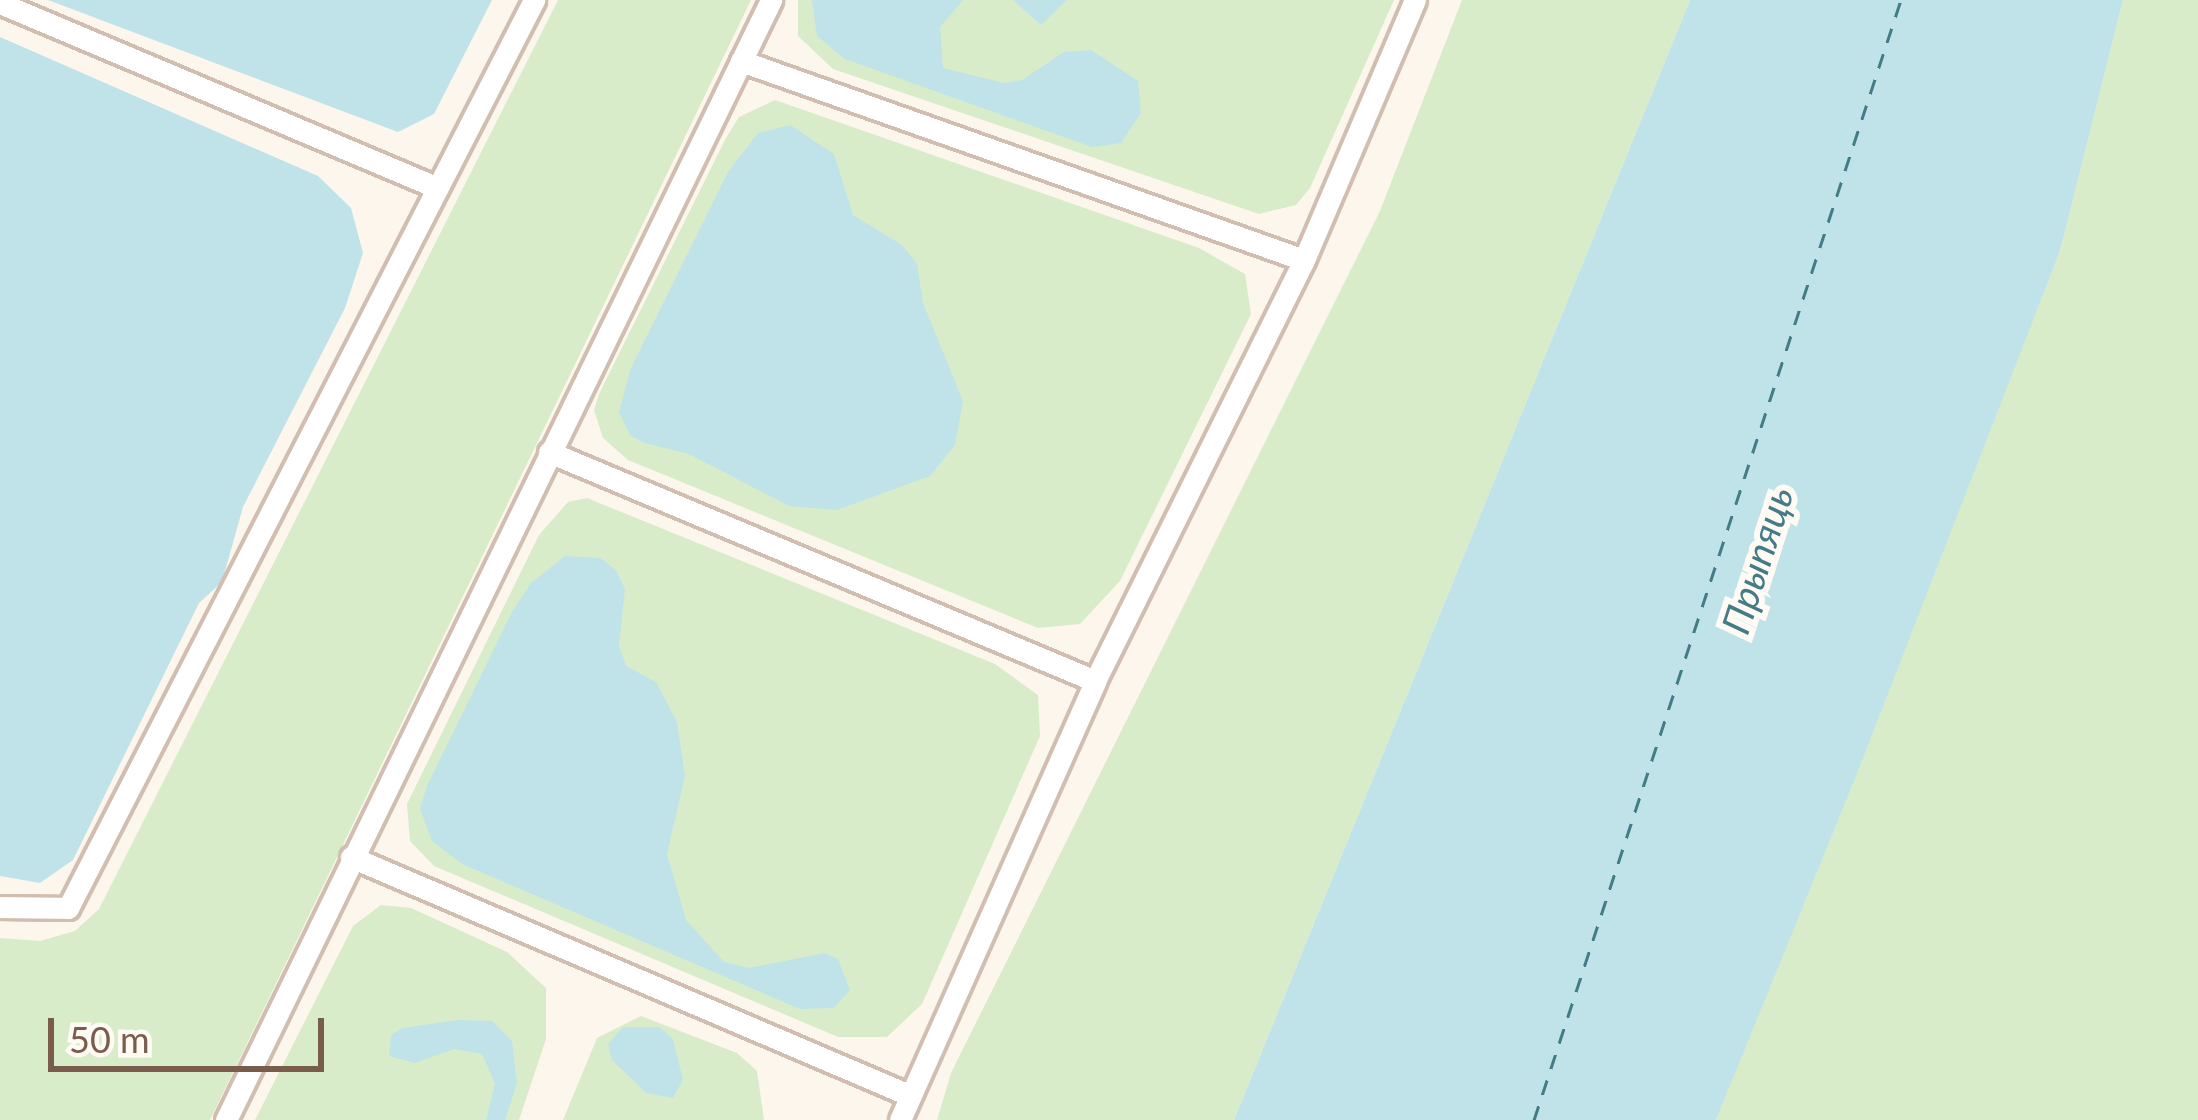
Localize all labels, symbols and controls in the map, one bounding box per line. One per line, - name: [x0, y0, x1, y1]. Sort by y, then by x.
- water label: Прыпяць: [1711, 481, 1803, 639]
- scale bar: [54, 994, 330, 1068]
- text: 50 m: [69, 1017, 150, 1061]

